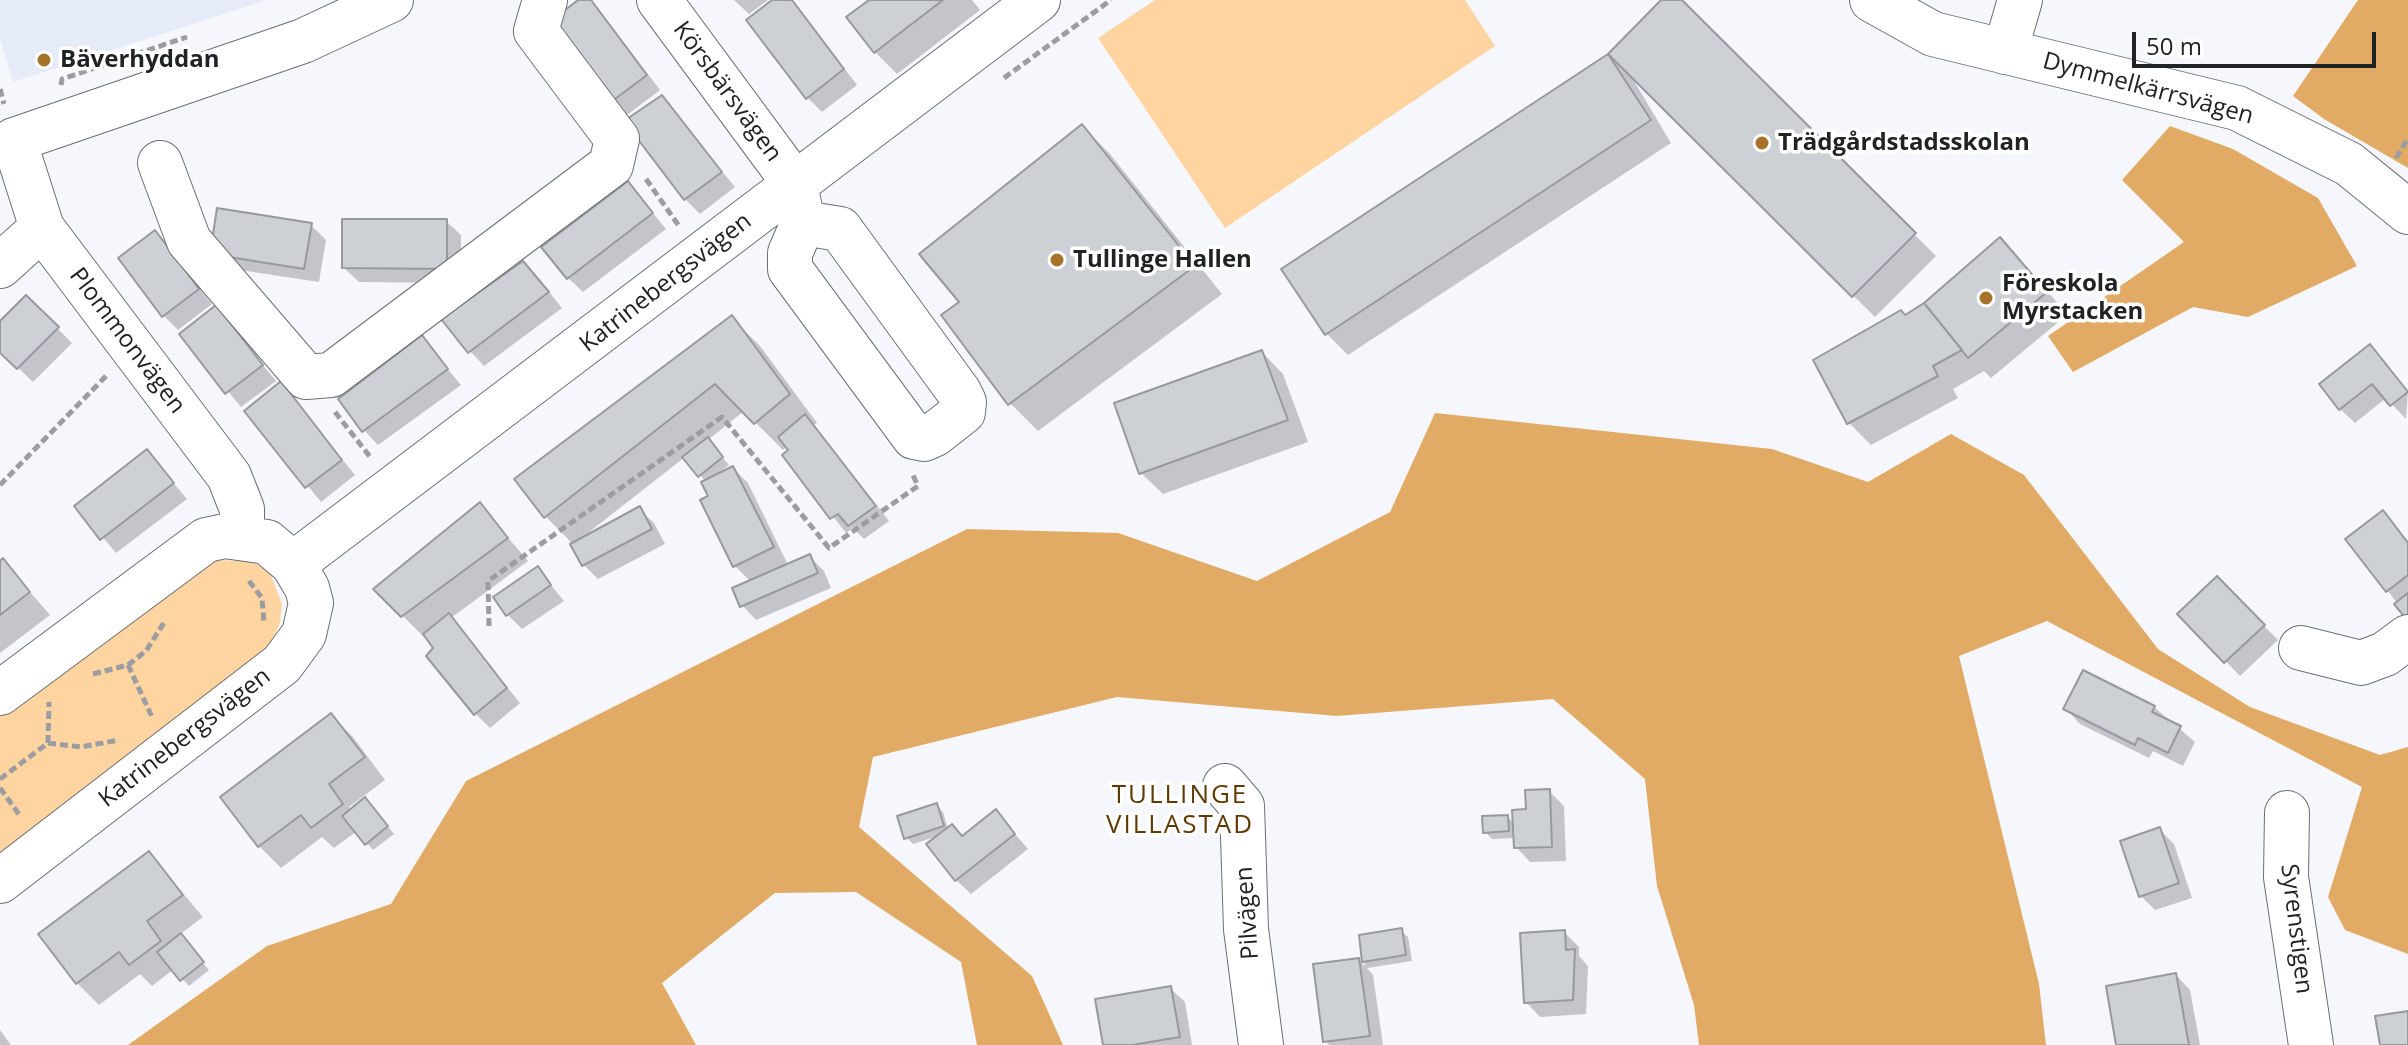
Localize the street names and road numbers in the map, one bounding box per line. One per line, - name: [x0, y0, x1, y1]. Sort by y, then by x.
- street label: Körsbärsvägen: [667, 16, 787, 168]
- street label: Dymmelkärrsvägen: [2039, 47, 2257, 131]
- street label: Katrinebergsvägen: [575, 207, 757, 359]
- street label: Plommonvägen: [63, 262, 191, 420]
- street label: Katrinebergsvägen: [94, 662, 276, 814]
- street label: Syrenstigen: [2274, 862, 2318, 996]
- street label: Pilvägen: [1230, 866, 1266, 960]

